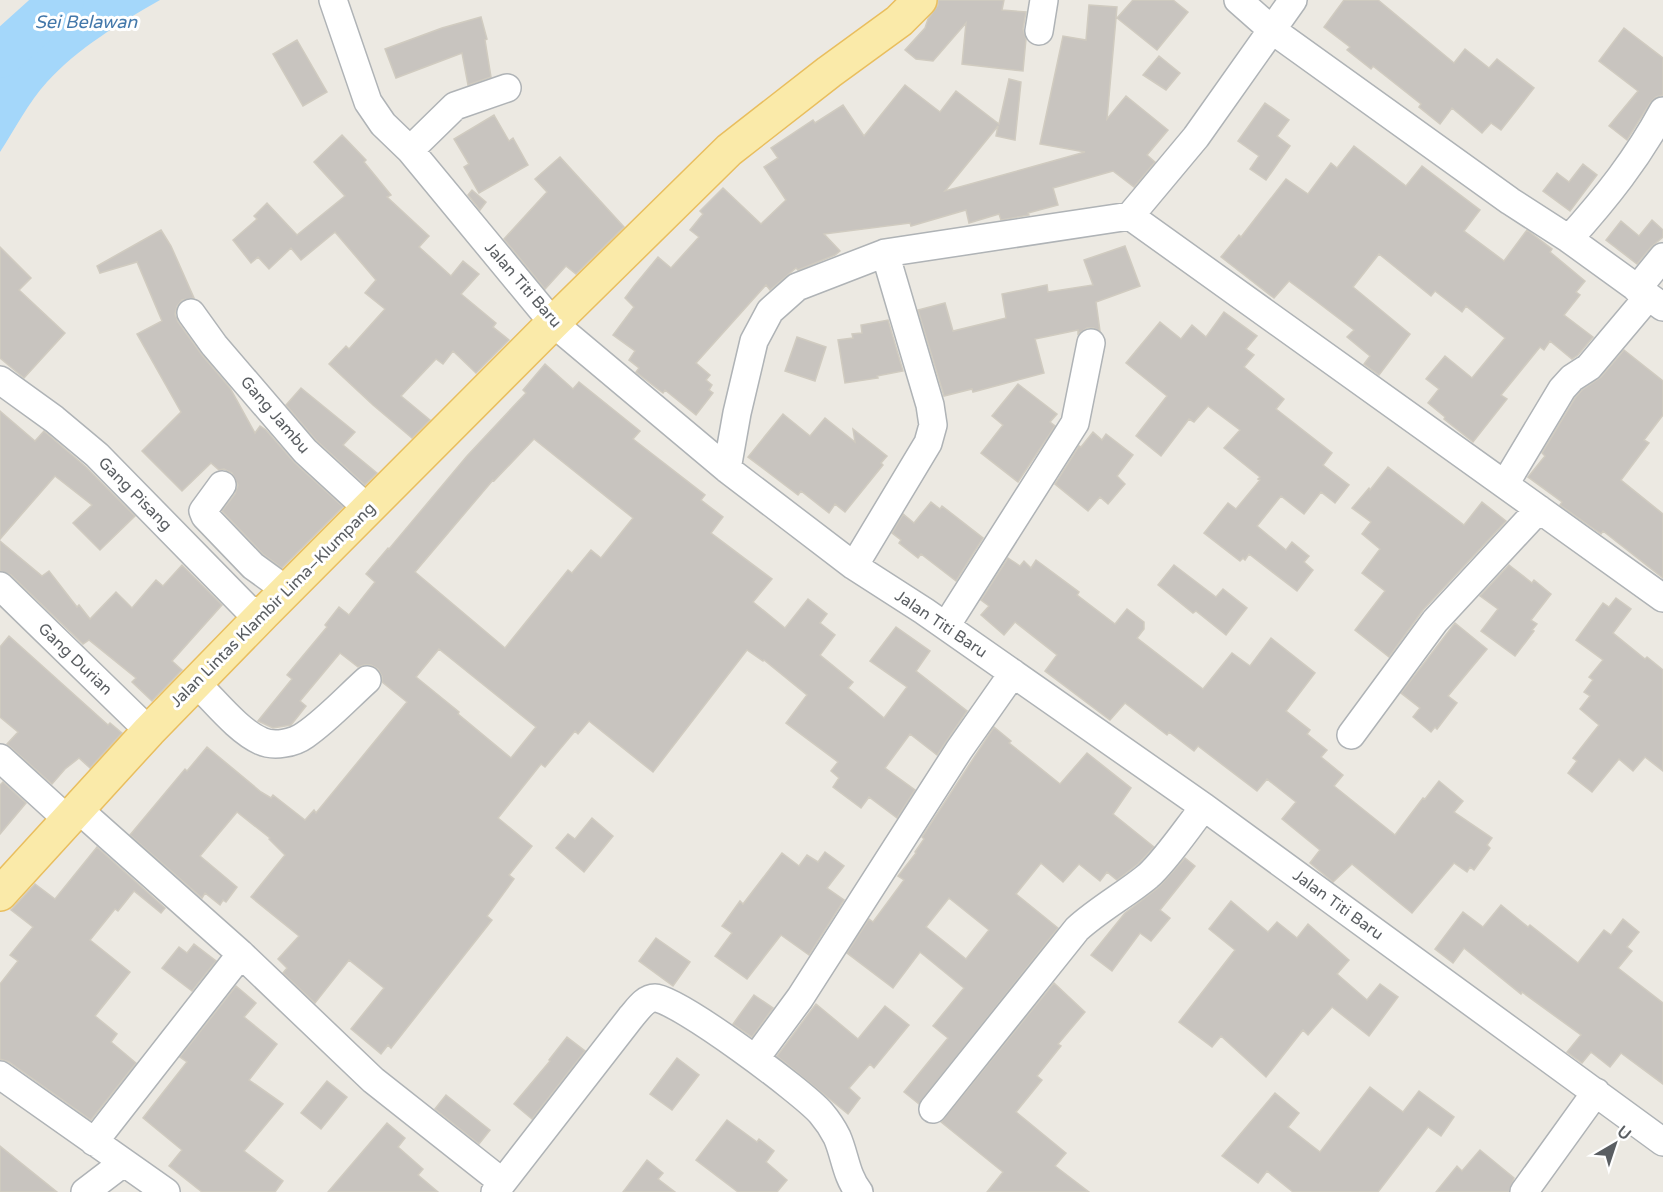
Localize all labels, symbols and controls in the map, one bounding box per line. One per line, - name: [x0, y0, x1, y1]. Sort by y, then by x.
- water label: Sei Belawan: [35, 11, 138, 33]
- street label: Jalan Titi Baru: [480, 238, 566, 332]
- street label: Gang Jambu: [236, 372, 314, 458]
- street label: Gang Pisang: [94, 453, 176, 535]
- street label: Jalan Lintas Klambir Lima–Klumpang: [166, 498, 380, 712]
- street label: Jalan Titi Baru: [891, 586, 991, 662]
- street label: Gang Durian: [34, 619, 116, 699]
- street label: Jalan Titi Baru: [1289, 865, 1387, 945]
- north arrow: [1585, 1114, 1645, 1174]
- text: U: [1613, 1122, 1635, 1145]

